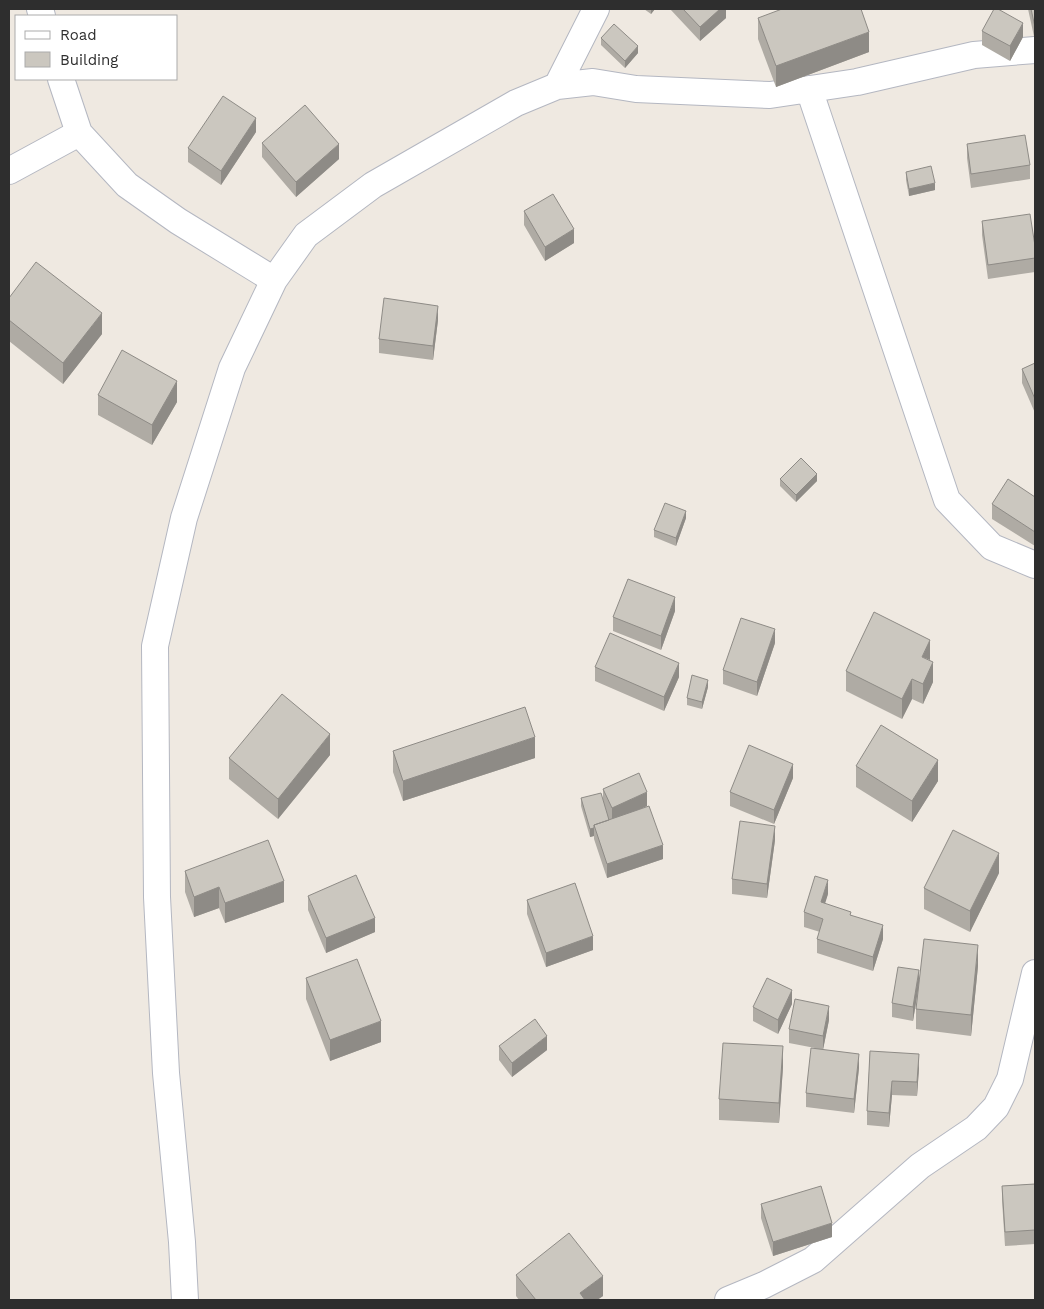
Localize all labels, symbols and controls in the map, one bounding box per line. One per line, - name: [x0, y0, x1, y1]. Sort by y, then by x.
- legend: [15, 15, 178, 80]
- text: Road: [60, 26, 97, 44]
- text: Building: [60, 51, 118, 69]

